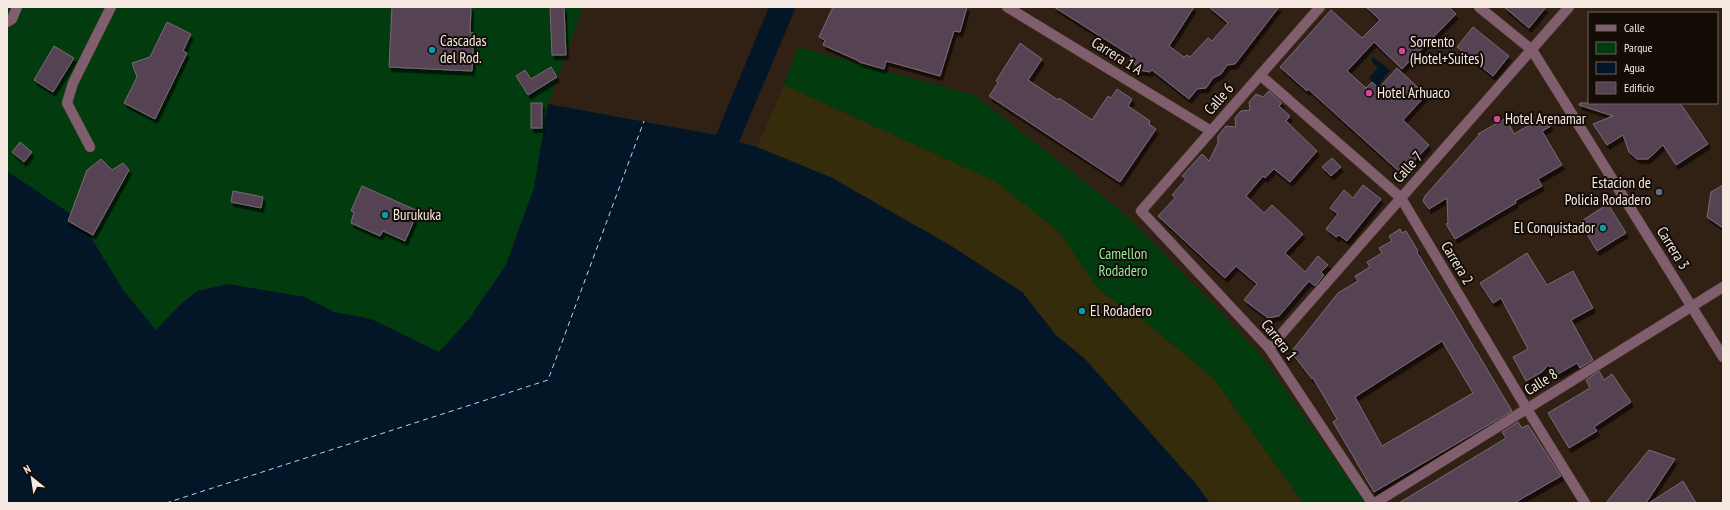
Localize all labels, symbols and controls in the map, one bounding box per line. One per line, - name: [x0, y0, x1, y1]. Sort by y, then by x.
- legend: [1588, 12, 1718, 104]
- text: Calle: [1624, 20, 1645, 35]
- place label: Cascadas del Rod.: [440, 31, 487, 67]
- street label: Carrera 1 A: [1088, 32, 1147, 79]
- place label: Sorrento (Hotel+Suites): [1410, 32, 1483, 68]
- text: Parque: [1624, 40, 1653, 55]
- marker: Cascadas del Rod.: [427, 45, 437, 55]
- marker: Sorrento (Hotel+Suites): [1397, 46, 1407, 56]
- text: Agua: [1624, 60, 1645, 75]
- street label: Calle 6: [1200, 79, 1238, 118]
- text: Edificio: [1624, 80, 1654, 95]
- place label: Hotel Arhuaco: [1377, 83, 1450, 102]
- marker: Hotel Arhuaco: [1364, 88, 1374, 98]
- place label: Hotel Arenamar: [1505, 109, 1587, 128]
- marker: Hotel Arenamar: [1492, 114, 1502, 124]
- street label: Calle 7: [1389, 147, 1427, 186]
- place label: Estacion de Policia Rodadero: [1565, 173, 1651, 209]
- marker: Estacion de Policia Rodadero: [1654, 187, 1664, 197]
- place label: Burukuka: [393, 205, 441, 224]
- marker: Burukuka: [380, 210, 390, 220]
- place label: El Conquistador: [1514, 218, 1596, 237]
- marker: El Conquistador: [1598, 223, 1608, 233]
- street label: Carrera 3: [1653, 223, 1694, 273]
- street label: Carrera 2: [1437, 238, 1478, 288]
- park label: Camellon Rodadero: [1099, 244, 1147, 280]
- place label: El Rodadero: [1090, 301, 1152, 320]
- marker: El Rodadero: [1077, 306, 1087, 316]
- street label: Carrera 1: [1257, 315, 1301, 364]
- street label: Calle 8: [1521, 364, 1561, 399]
- north arrow: [12, 458, 52, 498]
- text: N: [21, 462, 33, 477]

